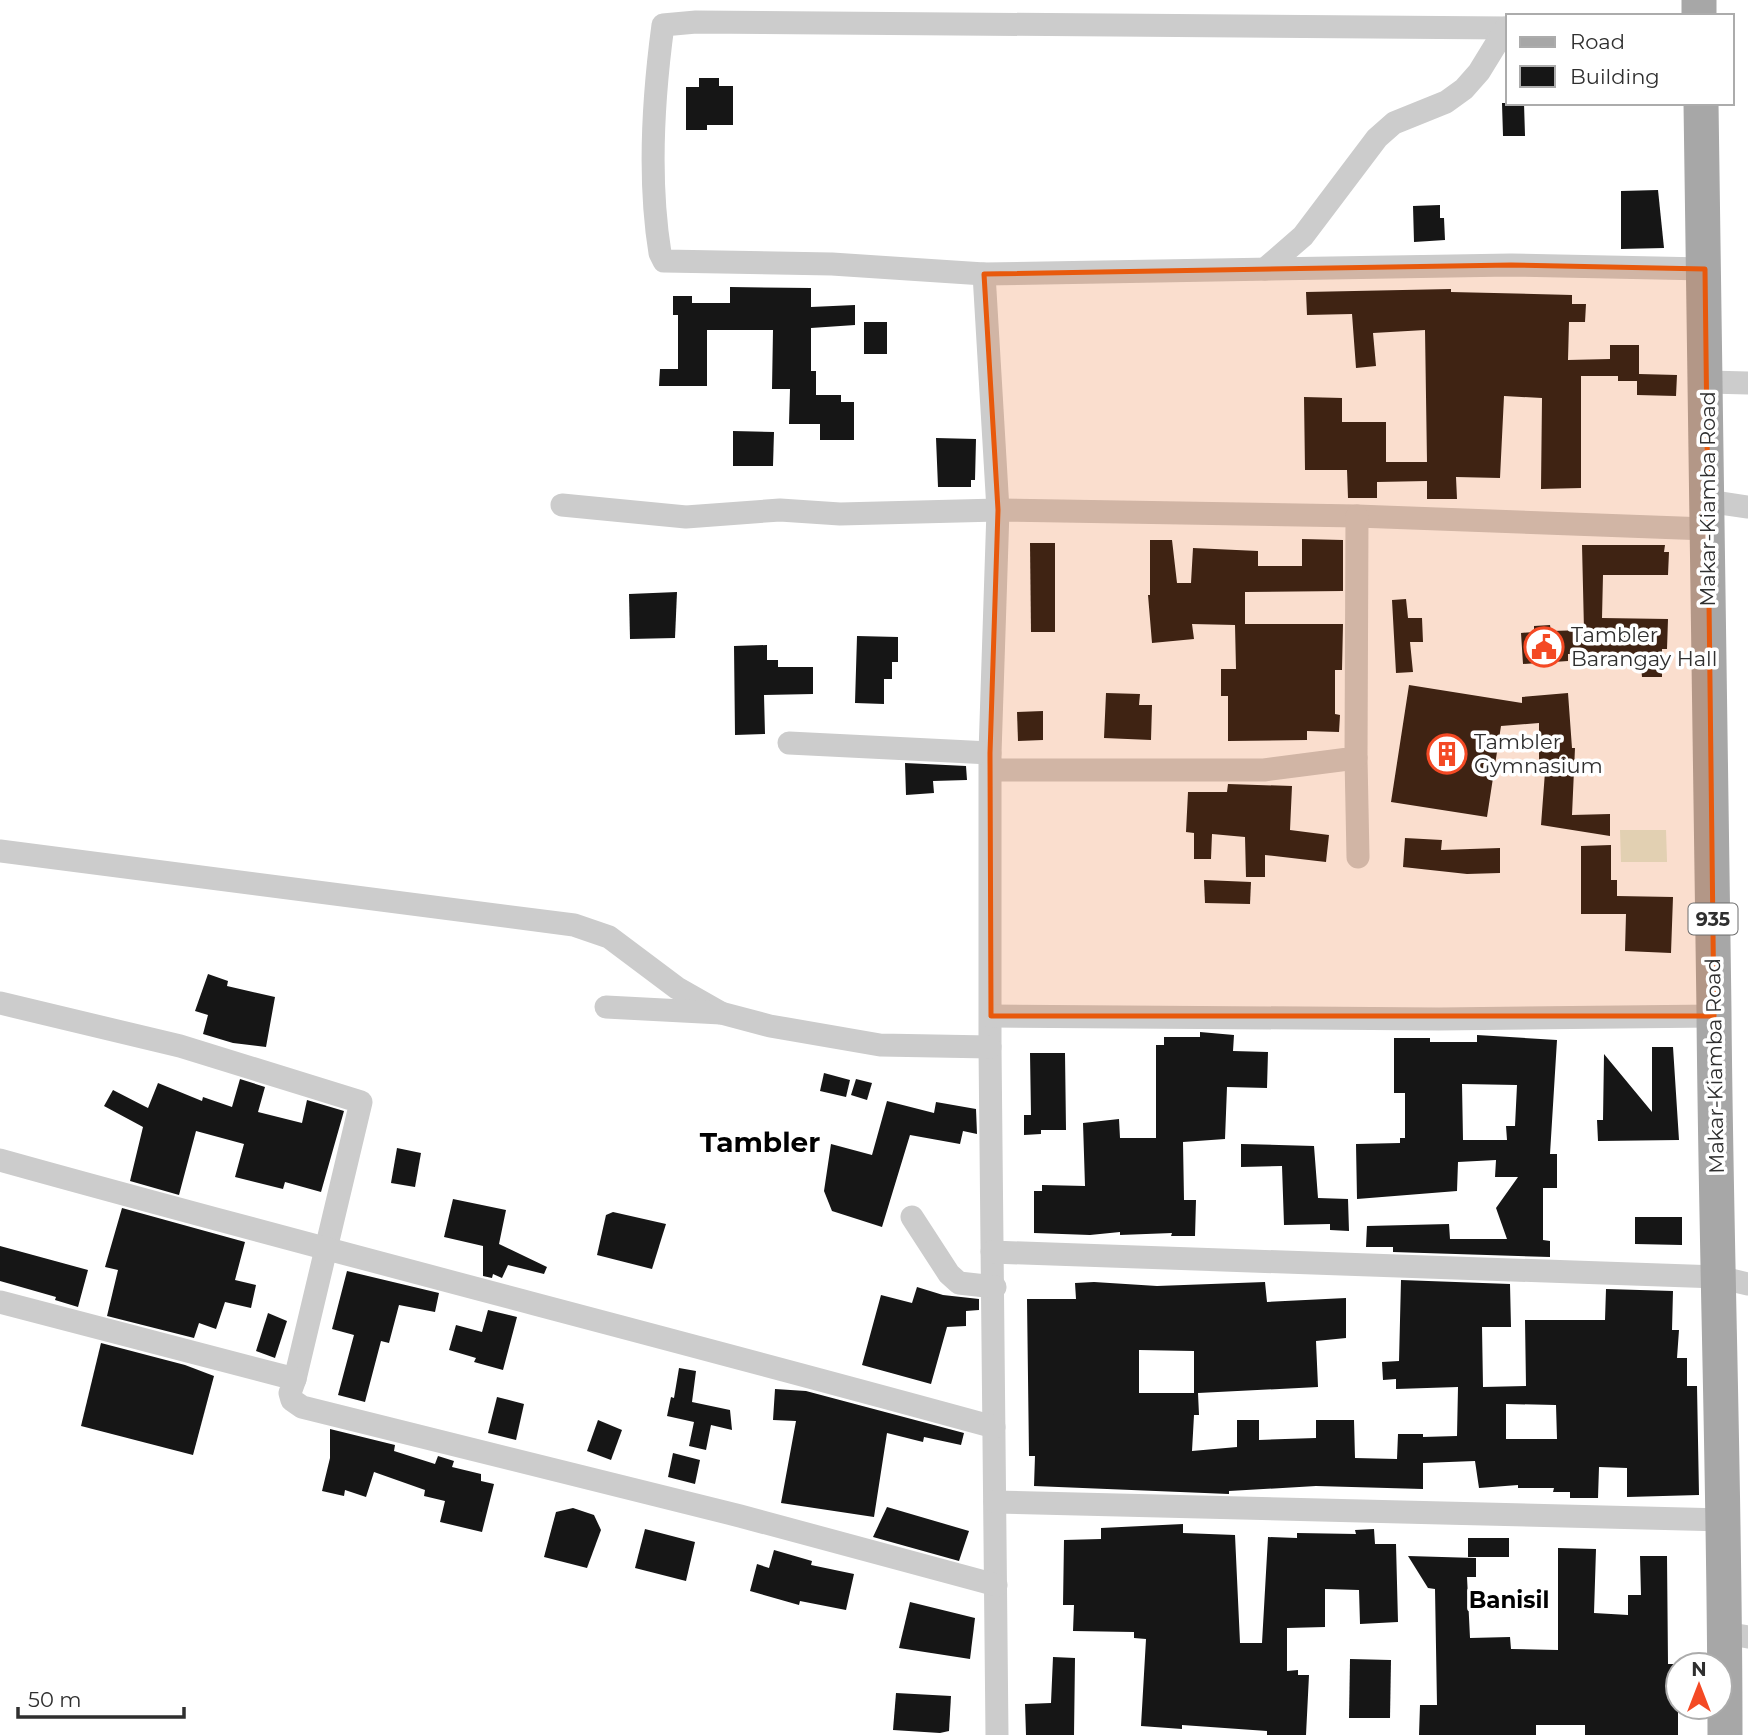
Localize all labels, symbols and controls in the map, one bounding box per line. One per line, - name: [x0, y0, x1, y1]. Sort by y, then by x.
- legend: [1506, 14, 1734, 105]
- text: Road: [1570, 29, 1625, 54]
- text: Building: [1570, 64, 1660, 89]
- street label: Makar-Kiamba Road: [1695, 391, 1720, 607]
- place label: Tambler Barangay Hall: [1571, 622, 1717, 671]
- public building icon: Tambler Barangay Hall: [1523, 626, 1565, 668]
- place label: Tambler Gymnasium: [1474, 729, 1603, 778]
- building icon: Tambler Gymnasium: [1426, 733, 1468, 775]
- road number: 935: [1688, 903, 1738, 934]
- street label: Makar-Kiamba Road: [1700, 958, 1729, 1174]
- district label: Tambler: [700, 1125, 820, 1159]
- district label: Banisil: [1469, 1586, 1549, 1614]
- north arrow: [1664, 1651, 1734, 1721]
- text: N: [1691, 1658, 1707, 1681]
- scale bar: [18, 1676, 184, 1720]
- text: 50 m: [28, 1687, 82, 1712]

